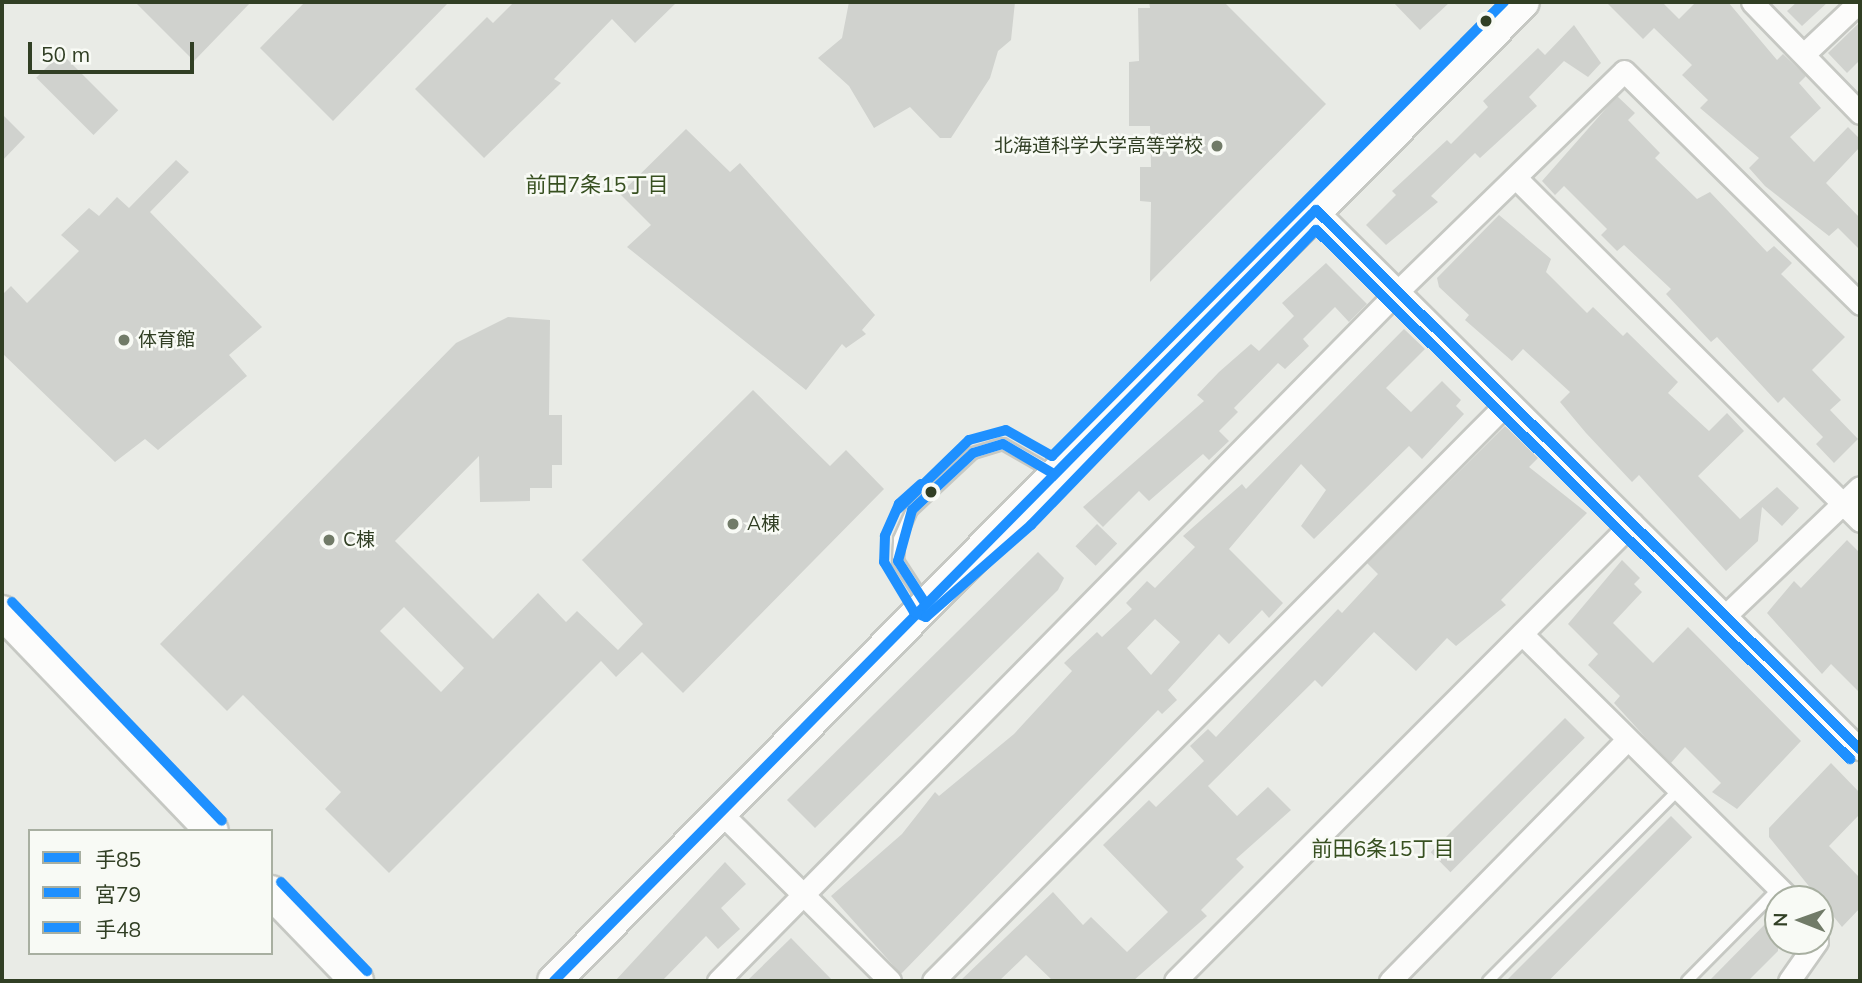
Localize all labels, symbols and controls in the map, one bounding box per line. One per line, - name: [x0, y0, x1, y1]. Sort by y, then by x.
- unlabelled marker: [1479, 14, 1493, 28]
- scale bar: [32, 28, 198, 72]
- text: 50 m: [41, 41, 90, 67]
- place label: 北海道科学大学高等学校: [994, 135, 1203, 157]
- marker: 北海道科学大学高等学校: [1209, 138, 1225, 154]
- district label: 前田7条15丁目: [526, 171, 668, 197]
- place label: 体育館: [138, 329, 195, 351]
- marker: 体育館: [116, 332, 132, 348]
- unlabelled marker: [924, 485, 938, 499]
- place label: A棟: [747, 513, 780, 535]
- marker: A棟: [725, 516, 741, 532]
- place label: C棟: [343, 529, 375, 551]
- marker: C棟: [321, 532, 337, 548]
- legend: [28, 829, 273, 955]
- district label: 前田6条15丁目: [1312, 835, 1454, 861]
- text: 手85: [95, 846, 141, 872]
- text: 宮79: [95, 881, 141, 907]
- north arrow: [1764, 885, 1834, 955]
- text: N: [1768, 912, 1792, 927]
- text: 手48: [95, 916, 141, 942]

